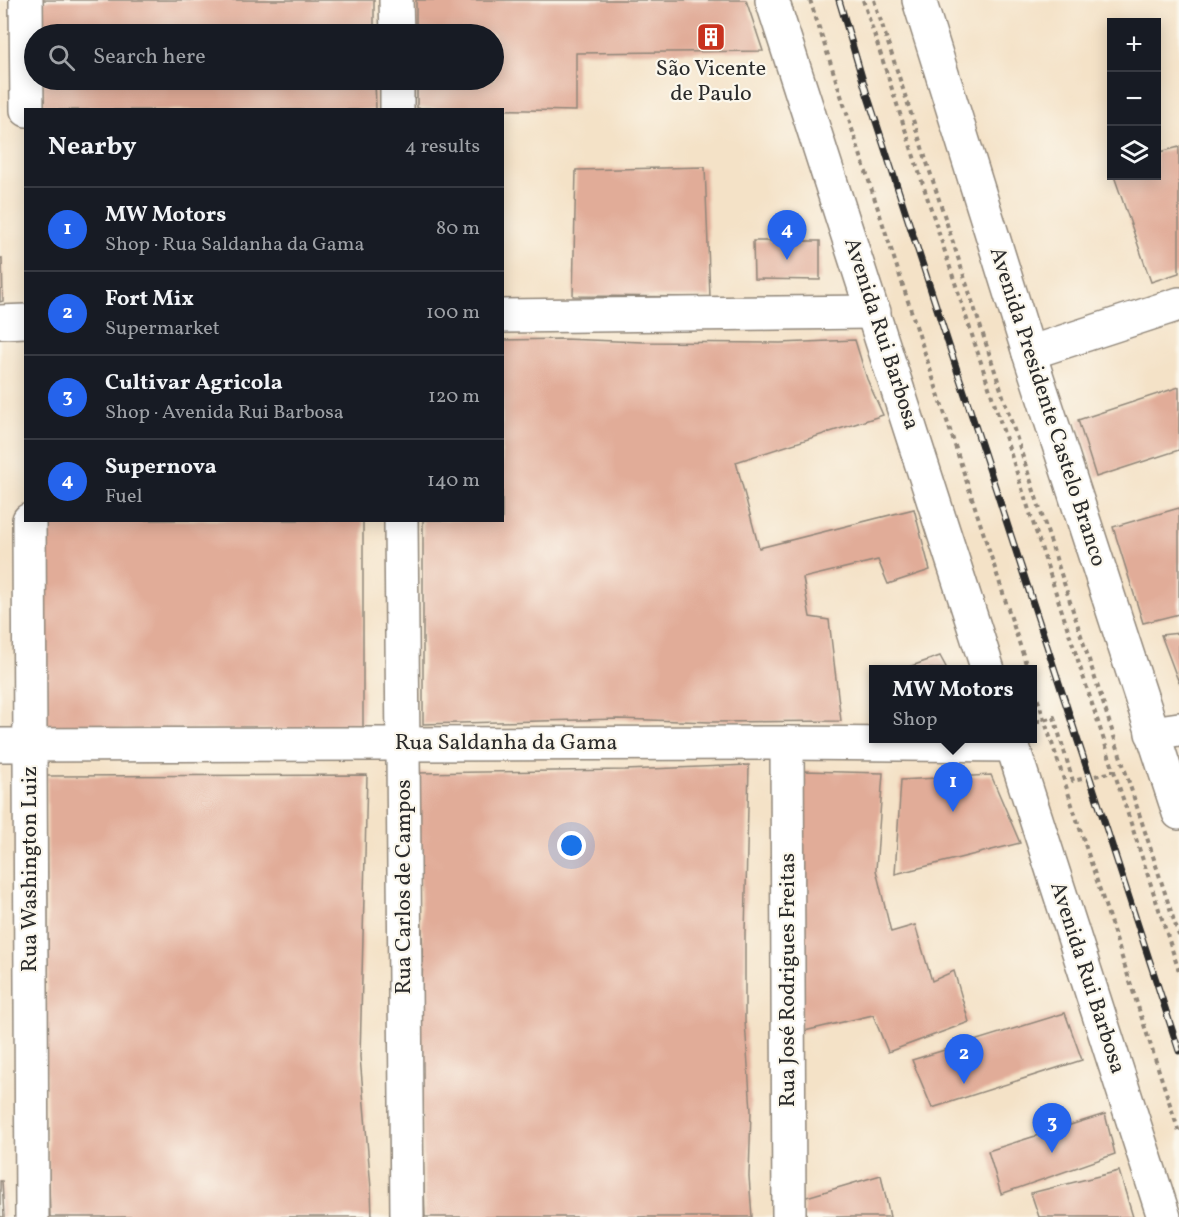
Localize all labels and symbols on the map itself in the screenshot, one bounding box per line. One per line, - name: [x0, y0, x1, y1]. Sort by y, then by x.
- building icon: São Vicente de Paulo: [695, 21, 727, 53]
- place label: São Vicente de Paulo: [656, 54, 766, 110]
- pin: 4: [768, 210, 806, 260]
- street label: Avenida Rui Barbosa: [835, 234, 927, 434]
- street label: Avenida Presidente Castelo Branco: [981, 243, 1113, 571]
- street label: Rua Saldanha da Gama: [395, 728, 617, 759]
- pin: 1: [934, 762, 972, 812]
- street label: Rua Washington Luiz: [15, 766, 46, 972]
- street label: Rua Carlos de Campos: [389, 779, 420, 995]
- your location: [557, 831, 586, 860]
- street label: Rua José Rodrigues Freitas: [773, 853, 804, 1107]
- street label: Avenida Rui Barbosa: [1041, 878, 1133, 1078]
- pin: 2: [944, 1034, 984, 1084]
- pin: 3: [1032, 1104, 1072, 1153]

